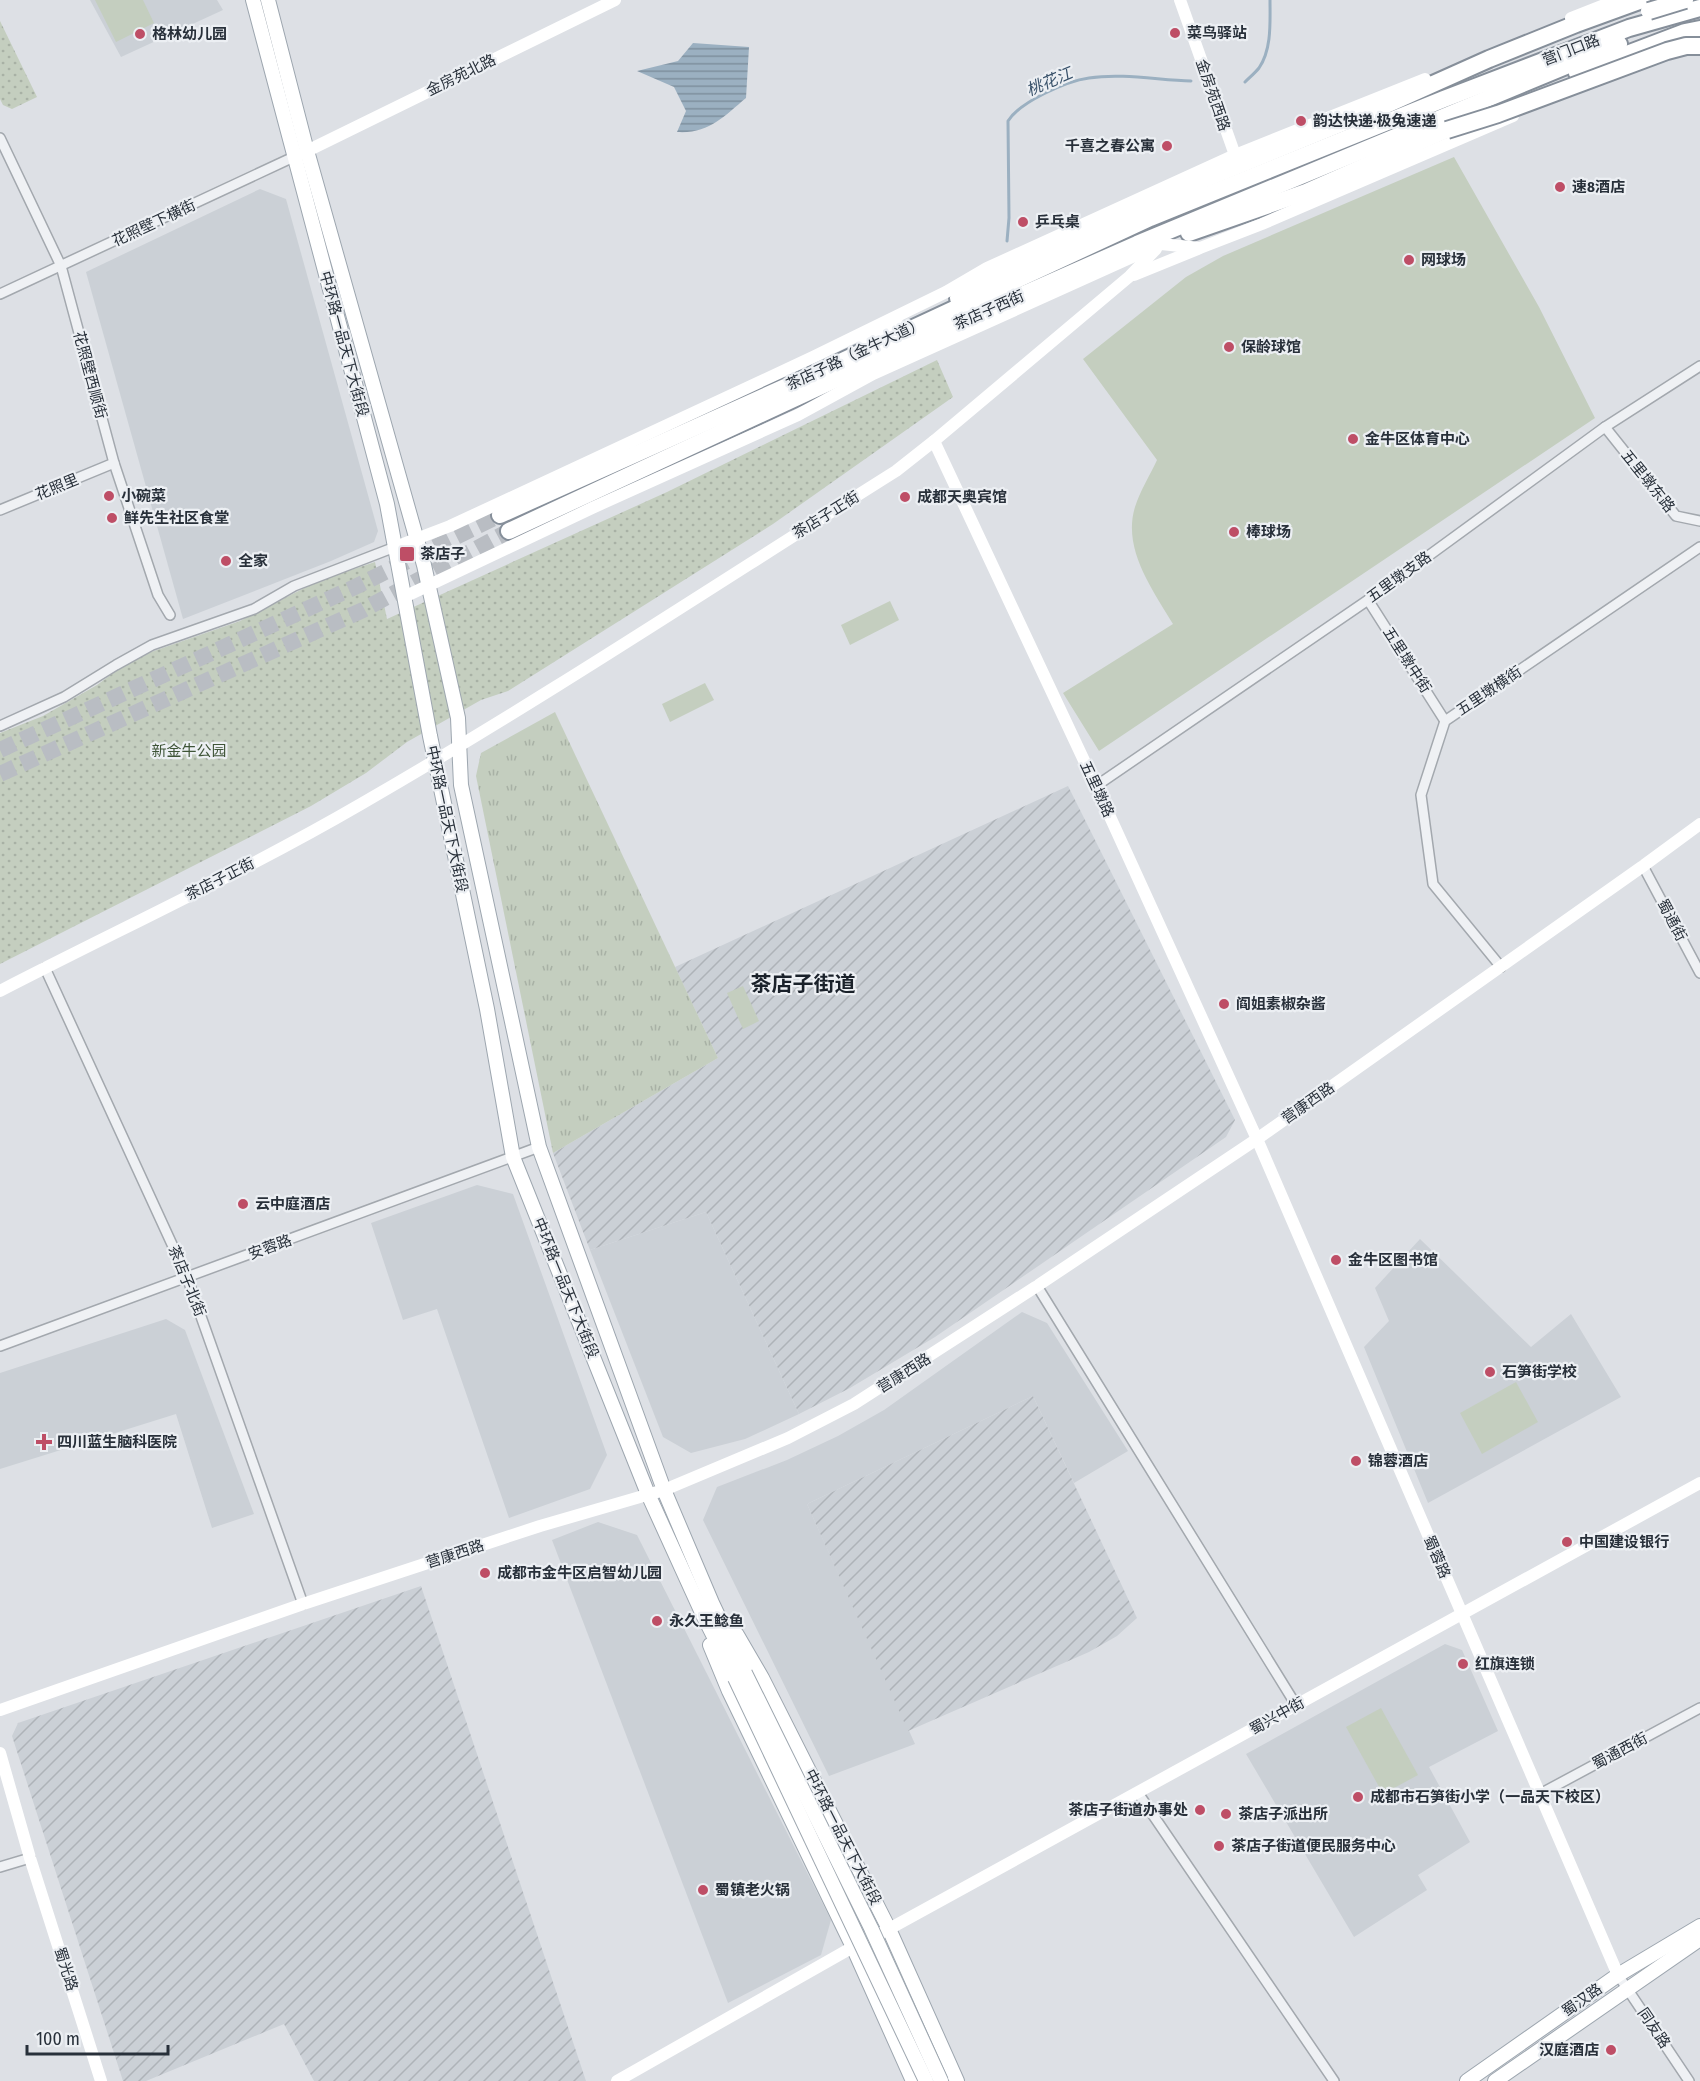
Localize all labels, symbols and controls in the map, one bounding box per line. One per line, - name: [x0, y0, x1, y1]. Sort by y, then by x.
- place label: 菜鸟驿站: [1187, 24, 1247, 42]
- place label: 格林幼儿园: [152, 25, 227, 43]
- marker: 菜鸟驿站: [1168, 26, 1182, 40]
- marker: 格林幼儿园: [133, 27, 147, 41]
- street label: 营门口路: [1540, 31, 1602, 69]
- street label: 金房苑北路: [423, 50, 499, 100]
- street label: 金房苑西路: [1192, 57, 1234, 133]
- water label: 桃花江: [1023, 63, 1077, 100]
- place label: 韵达快递·极兔速递: [1313, 112, 1436, 130]
- marker: 韵达快递·极兔速递: [1294, 114, 1308, 128]
- place label: 千喜之春公寓: [1065, 137, 1155, 155]
- marker: 千喜之春公寓: [1160, 139, 1174, 153]
- place label: 速8酒店: [1572, 178, 1625, 196]
- marker: 速8酒店: [1553, 180, 1567, 194]
- street label: 花照壁下横街: [109, 196, 199, 250]
- place label: 乒乓桌: [1035, 213, 1080, 231]
- marker: 乒乓桌: [1016, 215, 1030, 229]
- place label: 网球场: [1421, 251, 1466, 269]
- marker: 网球场: [1402, 253, 1416, 267]
- street label: 中环路一品天下大街段: [316, 269, 372, 419]
- street label: 茶店子西街: [951, 287, 1027, 333]
- street label: 茶店子路（金牛大道）: [783, 314, 927, 394]
- street label: 花照壁西顺街: [70, 329, 110, 421]
- place label: 保龄球馆: [1241, 338, 1301, 356]
- marker: 保龄球馆: [1222, 340, 1236, 354]
- place label: 金牛区体育中心: [1365, 430, 1470, 448]
- marker: 金牛区体育中心: [1346, 432, 1360, 446]
- street label: 五里墩东路: [1617, 446, 1679, 516]
- street label: 花照里: [33, 470, 81, 504]
- place label: 小碗菜: [121, 487, 166, 505]
- street label: 茶店子正街: [789, 487, 863, 543]
- place label: 成都天奥宾馆: [917, 488, 1007, 506]
- marker: 小碗菜: [102, 489, 116, 503]
- marker: 成都天奥宾馆: [898, 490, 912, 504]
- place label: 鲜先生社区食堂: [124, 509, 229, 527]
- marker: 鲜先生社区食堂: [105, 511, 119, 525]
- place label: 棒球场: [1246, 523, 1291, 541]
- marker: 棒球场: [1227, 525, 1241, 539]
- marker: 茶店子: [398, 545, 416, 563]
- place label: 茶店子: [420, 545, 465, 563]
- street label: 五里墩支路: [1363, 548, 1435, 606]
- place label: 全家: [238, 552, 268, 570]
- marker: 全家: [219, 554, 233, 568]
- street label: 五里墩中街: [1379, 624, 1435, 696]
- street label: 五里墩横街: [1453, 663, 1525, 719]
- park label: 新金牛公园: [151, 742, 227, 760]
- street label: 中环路一品天下大街段: [423, 744, 471, 894]
- street label: 五里墩路: [1076, 758, 1118, 820]
- street label: 茶店子正街: [182, 854, 258, 904]
- street label: 蜀通街: [1653, 896, 1691, 944]
- district label: 茶店子街道: [751, 971, 856, 997]
- place label: 阎姐素椒杂酱: [1236, 995, 1326, 1013]
- marker: 阎姐素椒杂酱: [1217, 997, 1231, 1011]
- street label: 营康西路: [1278, 1078, 1338, 1128]
- place label: 云中庭酒店: [255, 1195, 330, 1213]
- marker: 云中庭酒店: [236, 1197, 250, 1211]
- street label: 中环路一品天下大街段: [530, 1215, 602, 1361]
- street label: 安蓉路: [246, 1231, 294, 1263]
- street label: 茶店子北街: [165, 1243, 209, 1319]
- place label: 金牛区图书馆: [1348, 1251, 1438, 1269]
- marker: 金牛区图书馆: [1329, 1253, 1343, 1267]
- street label: 营康西路: [874, 1349, 934, 1397]
- place label: 石笋街学校: [1502, 1363, 1577, 1381]
- marker: 石笋街学校: [1483, 1365, 1497, 1379]
- marker: 四川蓝生脑科医院: [35, 1433, 53, 1451]
- place label: 四川蓝生脑科医院: [57, 1433, 177, 1451]
- place label: 锦蓉酒店: [1368, 1452, 1428, 1470]
- marker: 锦蓉酒店: [1349, 1454, 1363, 1468]
- street label: 蜀蓉路: [1420, 1533, 1454, 1581]
- place label: 中国建设银行: [1579, 1533, 1669, 1551]
- marker: 中国建设银行: [1560, 1535, 1574, 1549]
- street label: 营康西路: [424, 1536, 486, 1572]
- place label: 成都市金牛区启智幼儿园: [497, 1564, 662, 1582]
- marker: 成都市金牛区启智幼儿园: [478, 1566, 492, 1580]
- place label: 永久王鲶鱼: [669, 1612, 744, 1630]
- marker: 永久王鲶鱼: [650, 1614, 664, 1628]
- place label: 红旗连锁: [1475, 1655, 1535, 1673]
- marker: 红旗连锁: [1456, 1657, 1470, 1671]
- street label: 蜀兴中街: [1246, 1694, 1308, 1738]
- street label: 蜀通西街: [1589, 1729, 1651, 1773]
- street label: 中环路一品天下大街段: [801, 1766, 885, 1908]
- place label: 成都市石笋街小学（一品天下校区）: [1370, 1788, 1610, 1806]
- marker: 成都市石笋街小学（一品天下校区）: [1351, 1790, 1365, 1804]
- place label: 茶店子街道办事处: [1068, 1801, 1188, 1819]
- marker: 茶店子街道办事处: [1193, 1803, 1207, 1817]
- place label: 茶店子派出所: [1238, 1805, 1328, 1823]
- marker: 茶店子派出所: [1219, 1807, 1233, 1821]
- place label: 茶店子街道便民服务中心: [1231, 1837, 1396, 1855]
- marker: 茶店子街道便民服务中心: [1212, 1839, 1226, 1853]
- place label: 蜀镇老火锅: [715, 1881, 790, 1899]
- marker: 蜀镇老火锅: [696, 1883, 710, 1897]
- street label: 蜀光路: [50, 1945, 82, 1993]
- street label: 蜀汉路: [1558, 1980, 1606, 2020]
- street label: 同友路: [1634, 2004, 1674, 2052]
- scale bar: [27, 2018, 168, 2056]
- text: 100 m: [36, 2028, 80, 2050]
- place label: 汉庭酒店: [1539, 2041, 1599, 2059]
- marker: 汉庭酒店: [1604, 2043, 1618, 2057]

